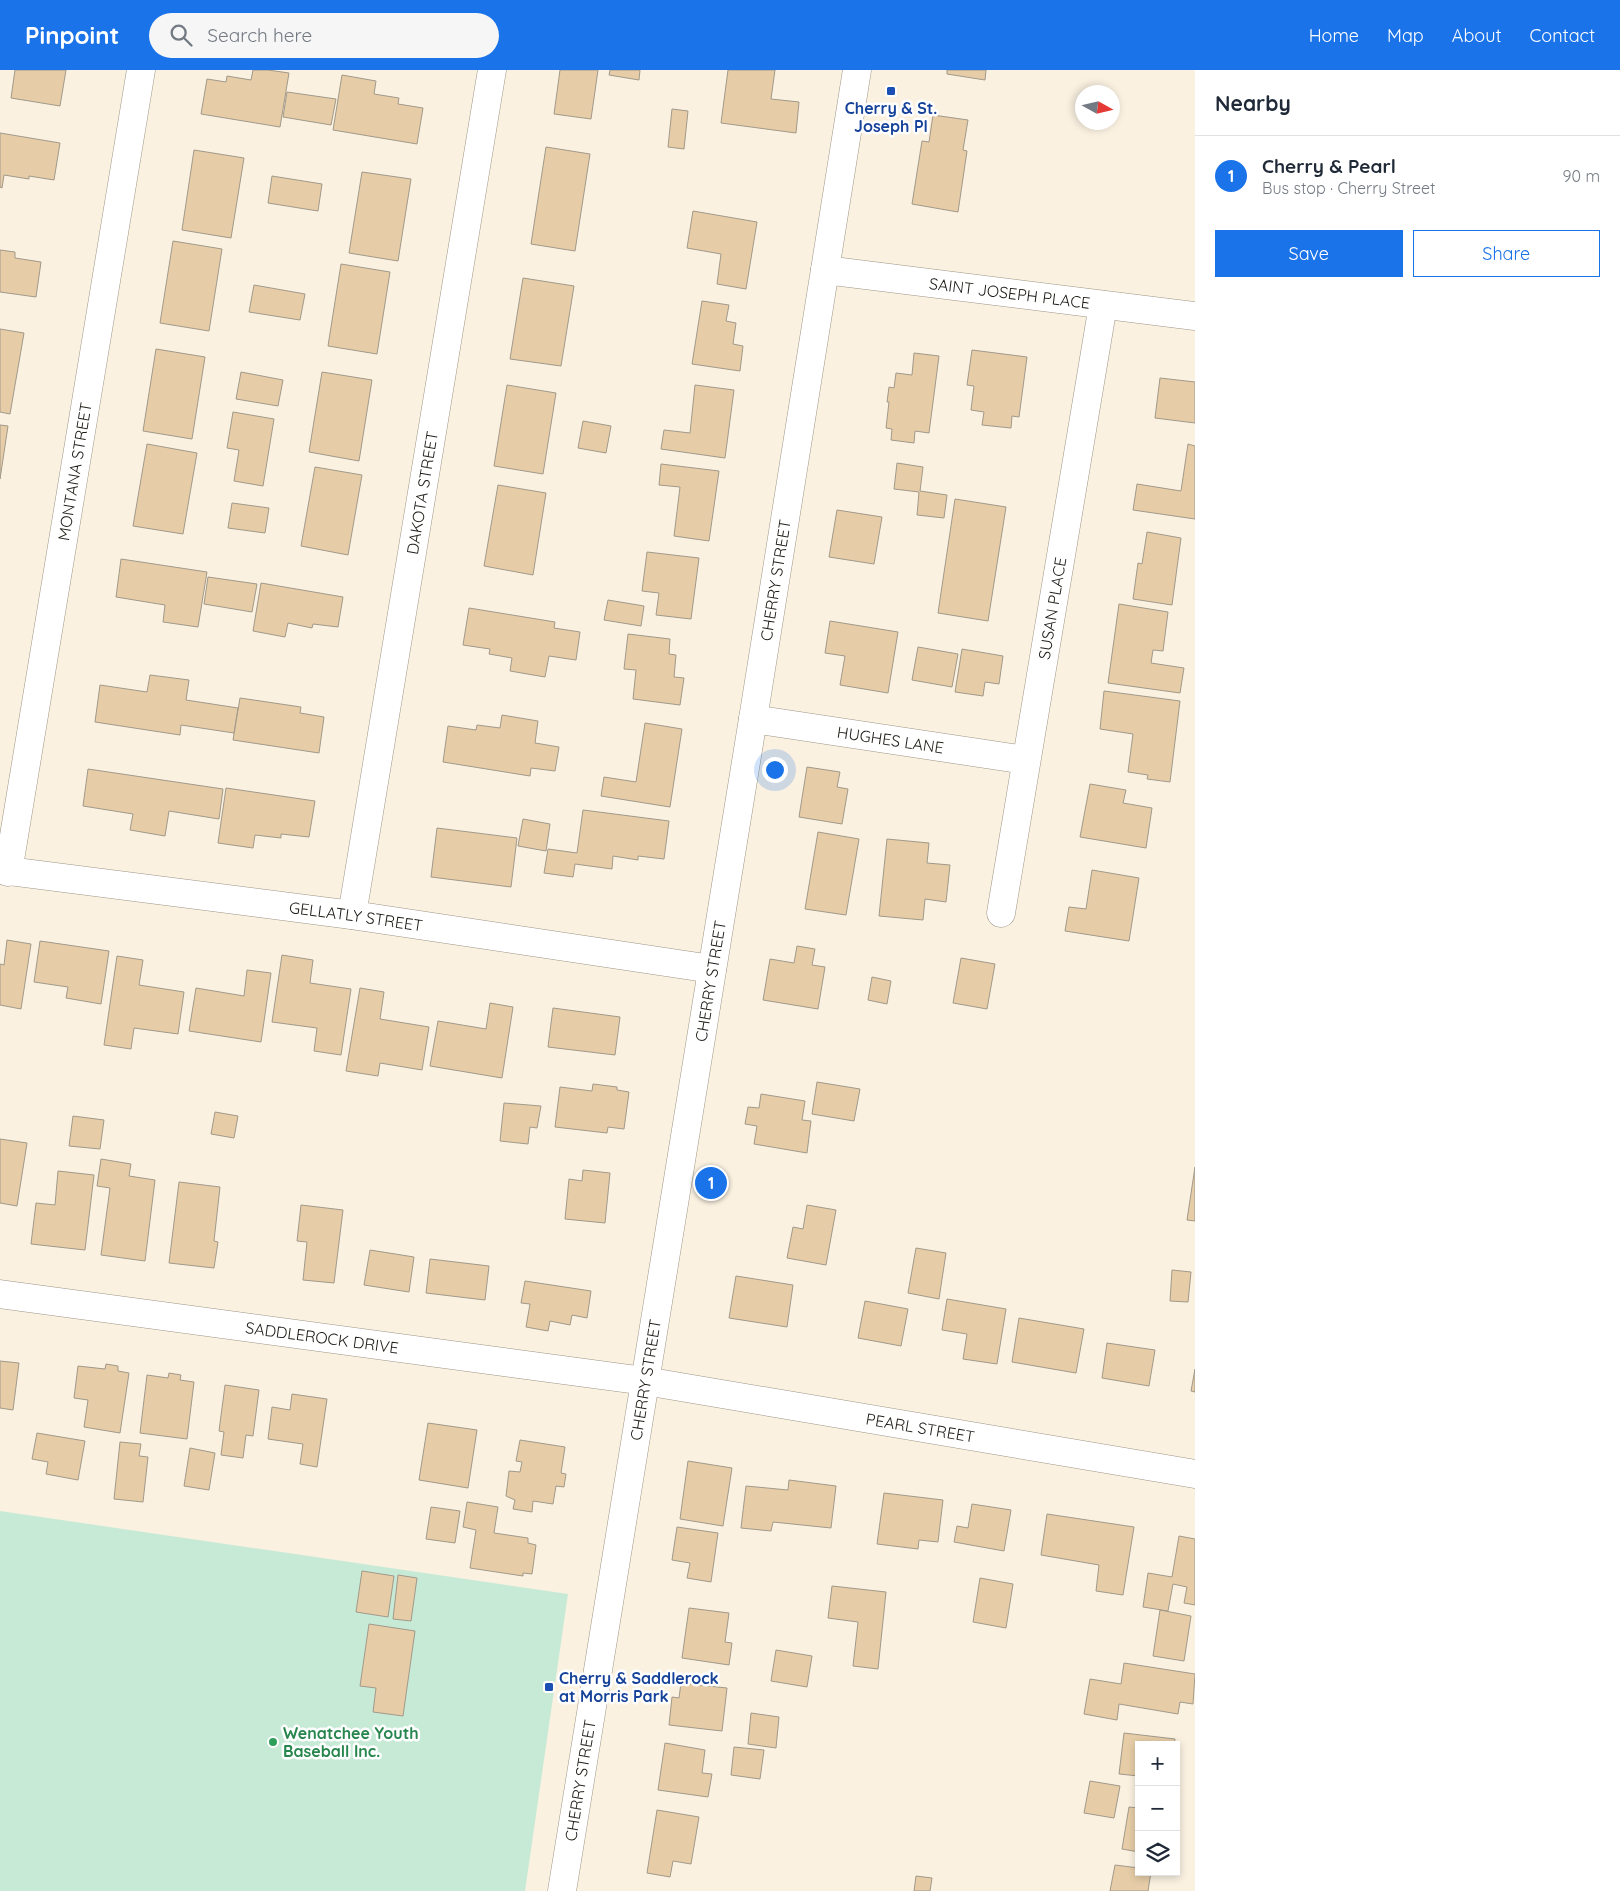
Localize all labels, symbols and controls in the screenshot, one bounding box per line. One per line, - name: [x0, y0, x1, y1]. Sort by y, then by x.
- search box: [149, 13, 499, 58]
- text: Pinpoint: [25, 20, 119, 50]
- icon: search: [167, 21, 195, 49]
- text: Search here: [207, 23, 312, 47]
- text: Home: [1309, 24, 1359, 47]
- text: Map: [1387, 24, 1424, 47]
- text: About: [1452, 24, 1502, 47]
- text: Contact: [1530, 24, 1595, 47]
- marker: Cherry & St. Joseph Pl: [885, 85, 897, 97]
- north arrow: [1075, 85, 1120, 130]
- text: Nearby: [1215, 90, 1291, 116]
- place label: Cherry & St. Joseph Pl: [845, 98, 937, 136]
- text: Cherry & Pearl: [1262, 154, 1396, 178]
- text: 1: [1228, 166, 1234, 186]
- text: 90 m: [1563, 166, 1600, 186]
- text: Bus stop · Cherry Street: [1262, 178, 1436, 198]
- button: Save: [1215, 230, 1403, 277]
- button: Share: [1413, 230, 1600, 277]
- street label: SAINT JOSEPH PLACE: [928, 273, 1091, 313]
- street label: MONTANA STREET: [53, 400, 96, 542]
- street label: DAKOTA STREET: [402, 429, 442, 556]
- street label: CHERRY STREET: [756, 518, 795, 642]
- street label: SUSAN PLACE: [1034, 556, 1071, 661]
- street label: HUGHES LANE: [836, 722, 945, 758]
- your location: [762, 757, 788, 783]
- street label: GELLATLY STREET: [288, 897, 424, 936]
- street label: CHERRY STREET: [691, 918, 730, 1043]
- pin: 1: [695, 1164, 727, 1202]
- street label: SADDLEROCK DRIVE: [244, 1317, 400, 1358]
- street label: CHERRY STREET: [626, 1317, 665, 1442]
- street label: PEARL STREET: [864, 1409, 976, 1447]
- place label: Cherry & Saddlerock at Morris Park: [559, 1668, 719, 1706]
- marker: Cherry & Saddlerock at Morris Park: [543, 1681, 555, 1693]
- street label: CHERRY STREET: [560, 1718, 600, 1843]
- place label: Wenatchee Youth Baseball Inc.: [283, 1723, 419, 1761]
- marker: Wenatchee Youth Baseball Inc.: [267, 1736, 279, 1748]
- map controls: [1135, 1741, 1180, 1876]
- button: +: [1135, 1741, 1180, 1786]
- button: −: [1135, 1786, 1180, 1831]
- button: layers: [1135, 1831, 1180, 1876]

